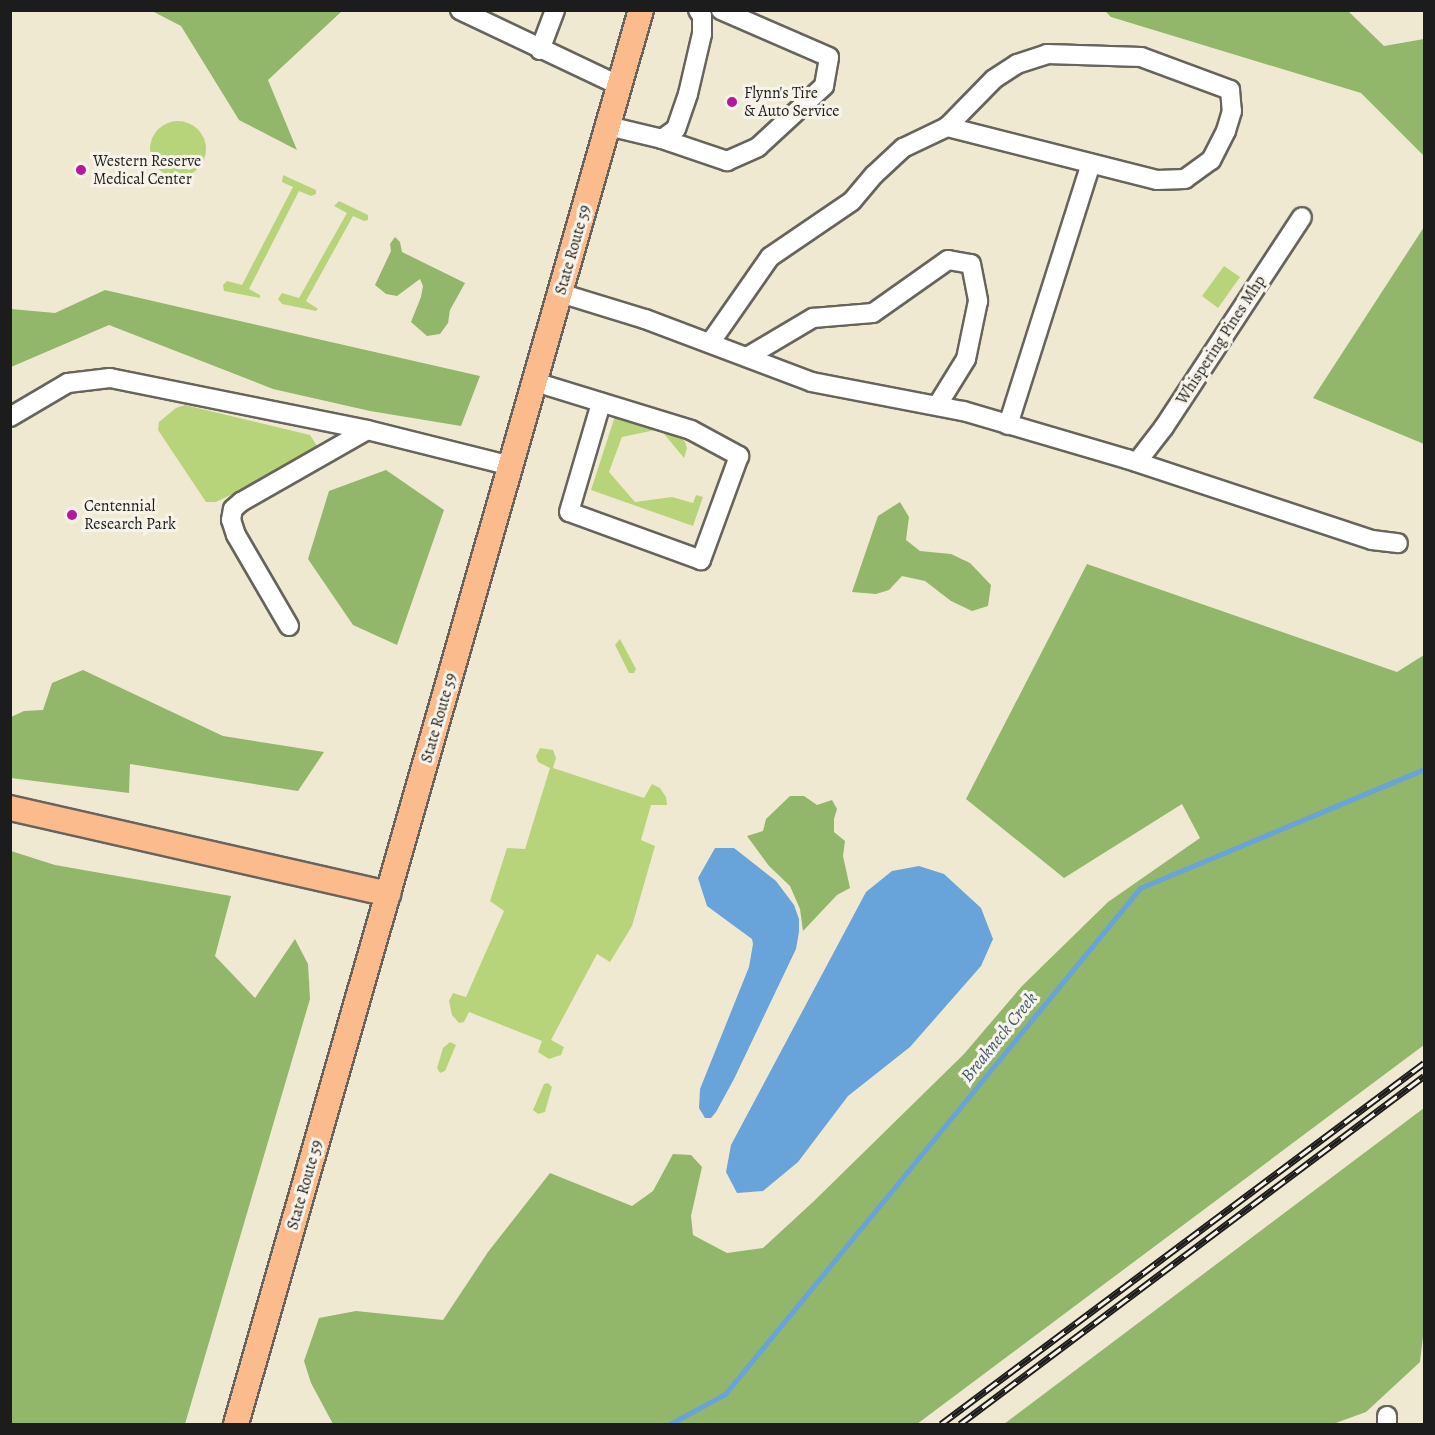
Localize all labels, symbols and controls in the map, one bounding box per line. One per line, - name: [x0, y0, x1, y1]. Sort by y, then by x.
- place label: Flynn's Tire & Auto Service: [744, 83, 840, 121]
- marker: Flynn's Tire & Auto Service: [725, 95, 739, 109]
- place label: Western Reserve Medical Center: [93, 151, 201, 189]
- marker: Western Reserve Medical Center: [74, 163, 88, 177]
- street label: State Route 59: [551, 203, 595, 297]
- street label: Whispering Pines Mhp: [1172, 272, 1270, 408]
- place label: Centennial Research Park: [84, 496, 176, 534]
- marker: Centennial Research Park: [65, 508, 79, 522]
- street label: State Route 59: [417, 671, 461, 765]
- water label: Breakneck Creek: [956, 988, 1042, 1086]
- street label: State Route 59: [283, 1138, 327, 1232]

